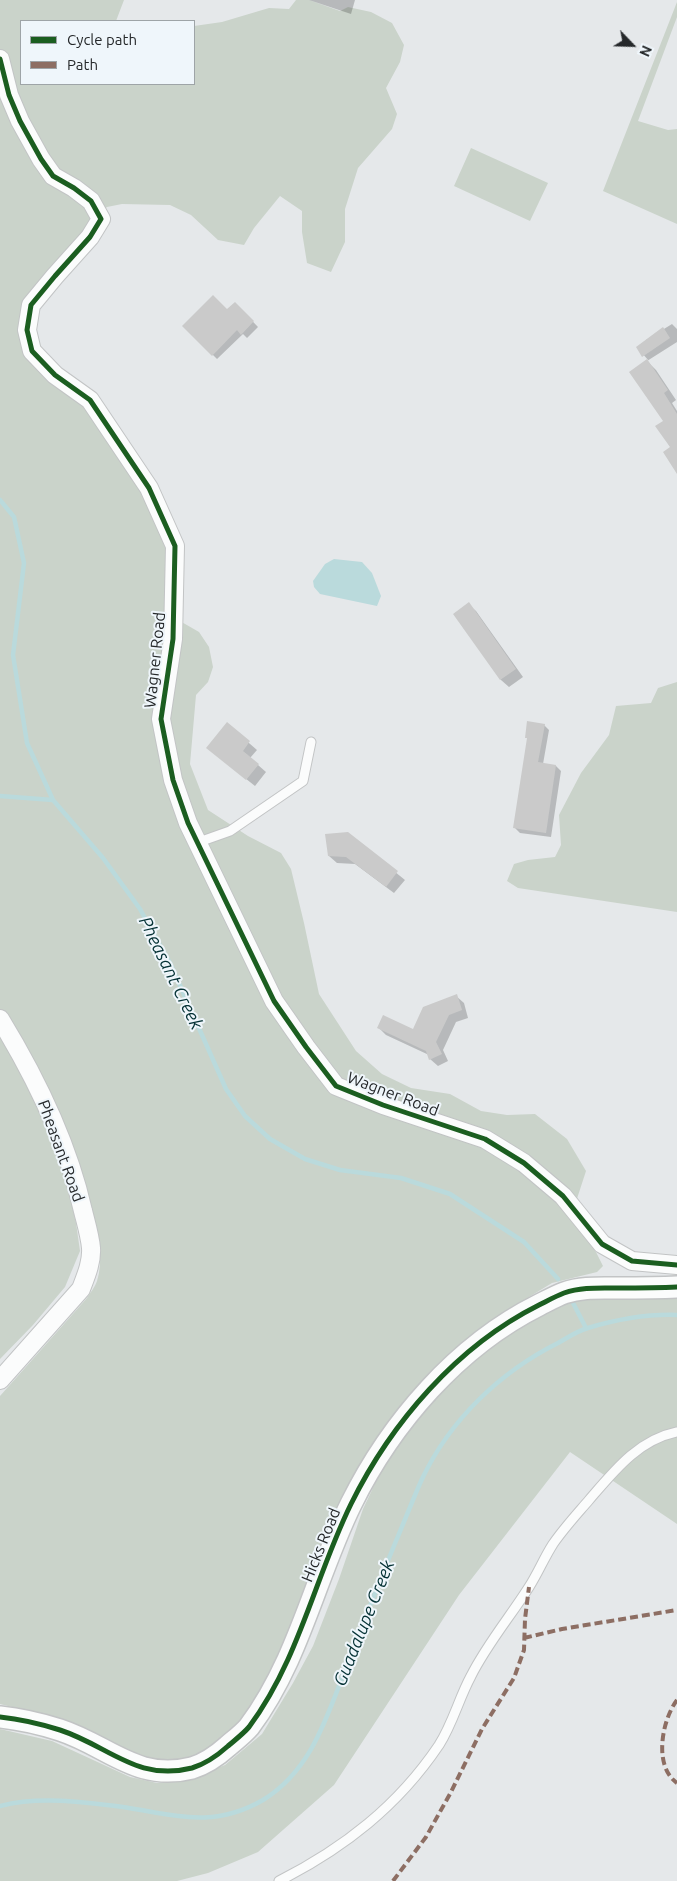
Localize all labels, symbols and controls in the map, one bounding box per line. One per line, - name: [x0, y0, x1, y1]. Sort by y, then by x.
- legend: [20, 20, 195, 85]
- north arrow: [607, 20, 657, 70]
- text: Cycle path: [67, 31, 137, 48]
- text: N: [636, 43, 655, 59]
- text: Path: [67, 56, 98, 73]
- street label: Wagner Road: [140, 611, 170, 709]
- water label: Pheasant Creek: [134, 913, 208, 1033]
- street label: Wagner Road: [345, 1068, 441, 1120]
- street label: Pheasant Road: [34, 1097, 88, 1205]
- street label: Hicks Road: [297, 1505, 345, 1585]
- water label: Guadalupe Creek: [329, 1557, 399, 1689]

